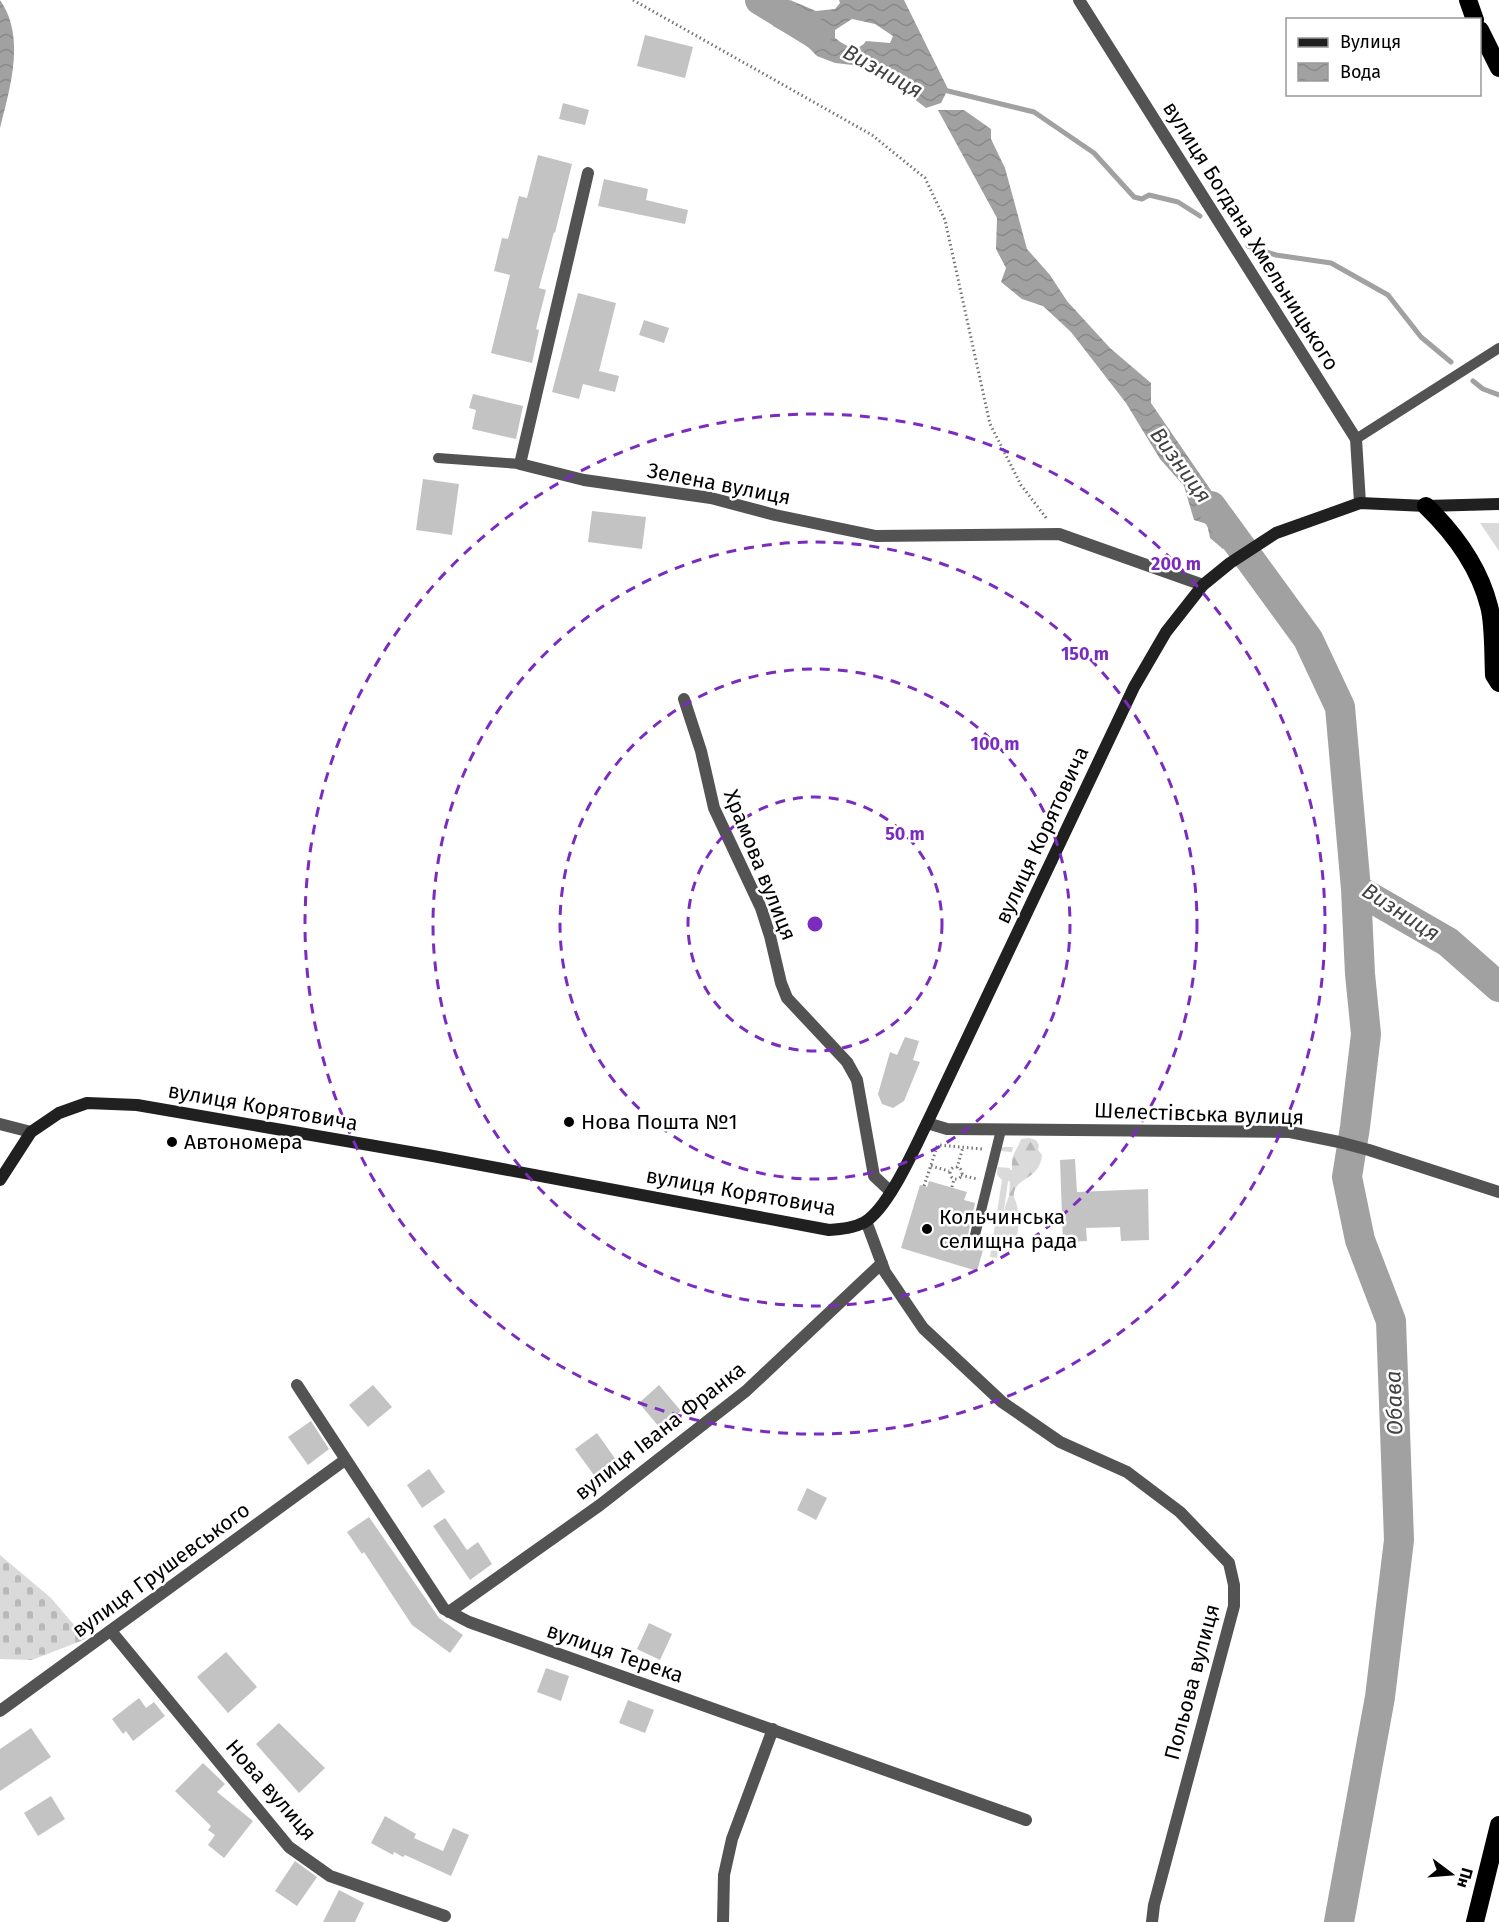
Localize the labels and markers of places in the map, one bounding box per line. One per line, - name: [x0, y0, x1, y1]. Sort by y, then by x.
- centre of rings: [805, 914, 825, 934]
- place label: Нова Пошта №1: [581, 1109, 738, 1135]
- marker: Нова Пошта №1: [562, 1115, 576, 1129]
- place label: Автономера: [184, 1129, 303, 1155]
- marker: Автономера: [165, 1135, 179, 1149]
- place label: Кольчинська селищна рада: [939, 1204, 1078, 1254]
- marker: Кольчинська селищна рада: [920, 1222, 934, 1236]

